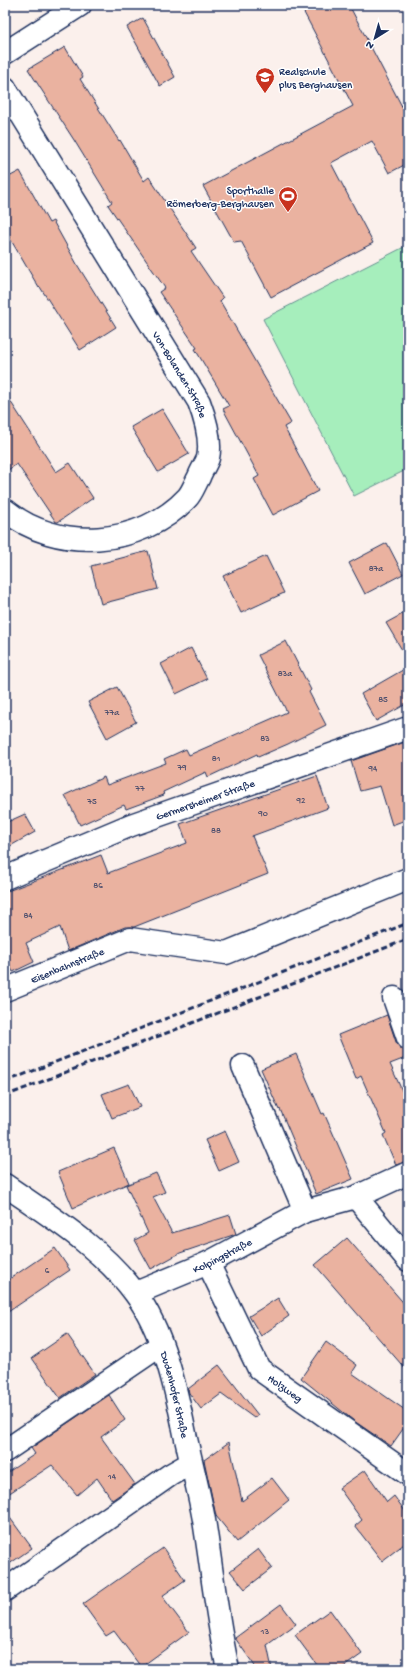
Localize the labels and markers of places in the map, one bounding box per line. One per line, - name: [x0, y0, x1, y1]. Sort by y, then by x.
- school or university icon: Realschule plus Berghausen: [254, 66, 276, 94]
- place label: Realschule plus Berghausen: [278, 67, 353, 92]
- sports icon: Sporthalle Römerberg-Berghausen: [277, 185, 299, 213]
- place label: Sporthalle Römerberg-Berghausen: [166, 186, 275, 211]

